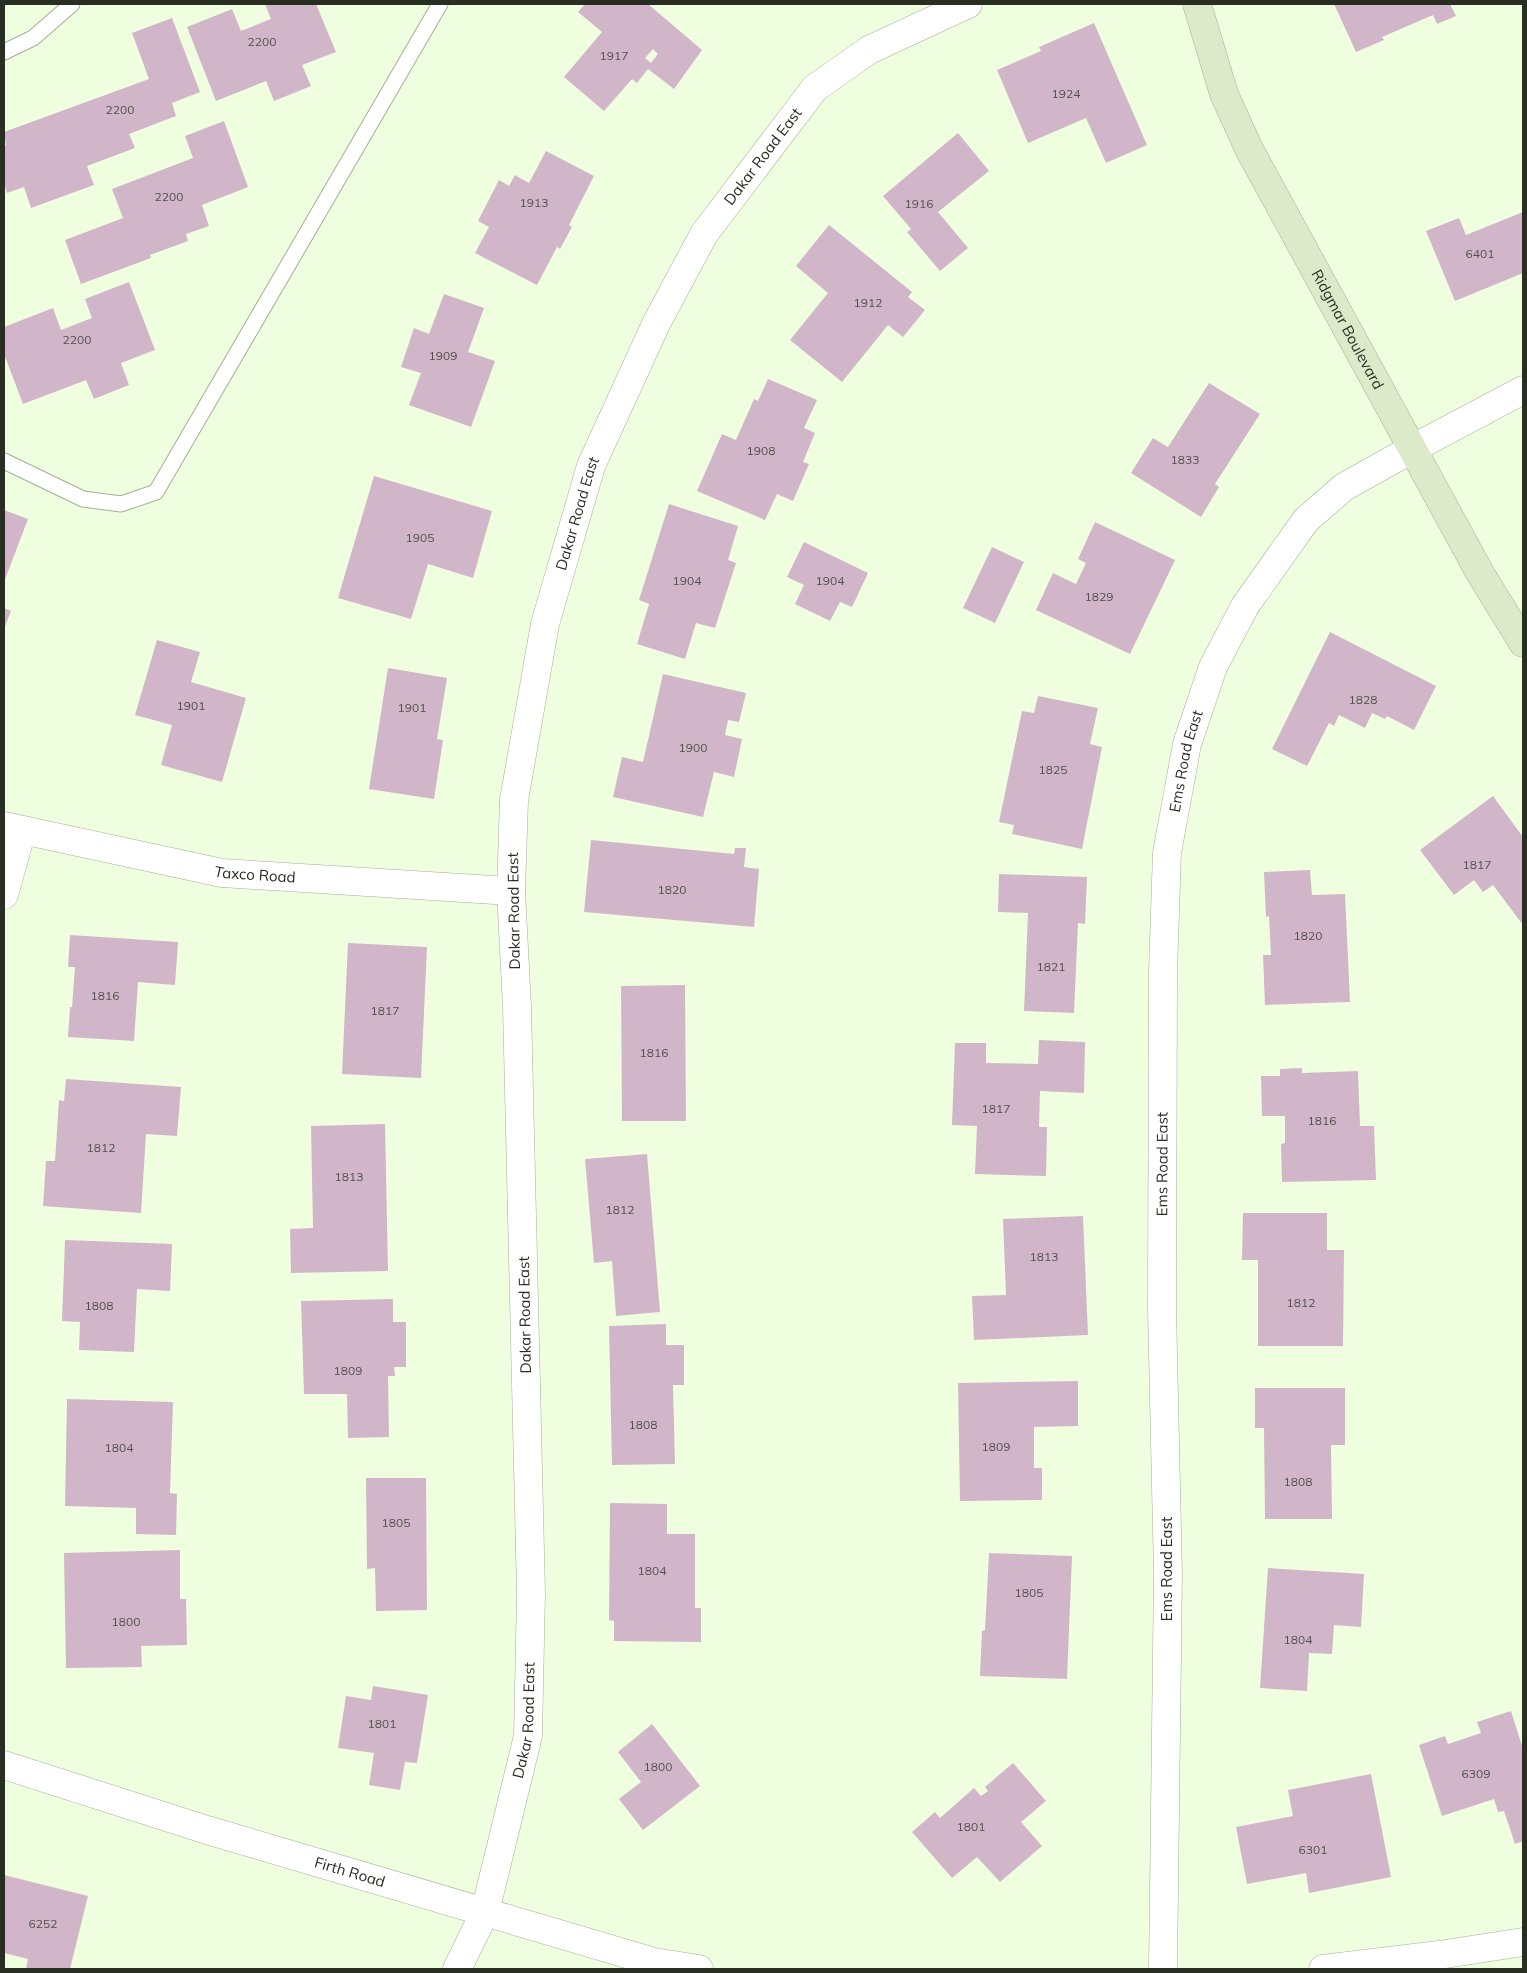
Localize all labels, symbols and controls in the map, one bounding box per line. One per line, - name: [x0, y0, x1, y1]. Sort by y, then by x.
- house number: 2200: [248, 34, 276, 49]
- house number: 1917: [600, 48, 628, 63]
- house number: 1924: [1052, 86, 1080, 101]
- house number: 2200: [106, 102, 134, 117]
- street label: Dakar Road East: [720, 104, 806, 209]
- house number: 2200: [155, 189, 183, 204]
- house number: 1913: [520, 195, 548, 210]
- house number: 1916: [905, 196, 933, 211]
- house number: 6401: [1466, 246, 1494, 261]
- street label: Ridgmar Boulevard: [1307, 266, 1388, 393]
- house number: 1912: [854, 295, 882, 310]
- house number: 2200: [63, 332, 91, 347]
- house number: 1909: [429, 348, 457, 363]
- house number: 1908: [747, 443, 775, 458]
- house number: 1833: [1171, 452, 1199, 467]
- street label: Dakar Road East: [551, 453, 603, 572]
- house number: 1905: [406, 530, 434, 545]
- house number: 1904: [673, 573, 701, 588]
- house number: 1904: [816, 573, 844, 588]
- house number: 1829: [1085, 589, 1113, 604]
- house number: 1828: [1349, 692, 1377, 707]
- house number: 1901: [177, 698, 205, 713]
- house number: 1901: [398, 700, 426, 715]
- street label: Ems Road East: [1165, 707, 1207, 814]
- house number: 1900: [679, 740, 707, 755]
- house number: 1825: [1039, 762, 1067, 777]
- street label: Dakar Road East: [503, 852, 524, 970]
- house number: 1817: [1463, 857, 1491, 872]
- street label: Taxco Road: [213, 862, 296, 887]
- house number: 1820: [658, 882, 686, 897]
- house number: 1820: [1294, 928, 1322, 943]
- house number: 1821: [1037, 959, 1065, 974]
- house number: 1816: [91, 988, 119, 1003]
- house number: 1817: [371, 1003, 399, 1018]
- house number: 1816: [640, 1045, 668, 1060]
- house number: 1817: [982, 1101, 1010, 1116]
- street label: Ems Road East: [1152, 1112, 1172, 1216]
- house number: 1816: [1308, 1113, 1336, 1128]
- house number: 1812: [87, 1140, 115, 1155]
- house number: 1813: [335, 1169, 363, 1184]
- house number: 1812: [606, 1202, 634, 1217]
- house number: 1813: [1030, 1249, 1058, 1264]
- street label: Dakar Road East: [514, 1256, 535, 1374]
- house number: 1812: [1287, 1295, 1315, 1310]
- house number: 1808: [85, 1298, 113, 1313]
- house number: 1809: [334, 1363, 362, 1378]
- house number: 1808: [629, 1417, 657, 1432]
- house number: 1809: [982, 1439, 1010, 1454]
- house number: 1804: [105, 1440, 133, 1455]
- house number: 1808: [1284, 1474, 1312, 1489]
- house number: 1805: [382, 1515, 410, 1530]
- street label: Ems Road East: [1157, 1517, 1176, 1621]
- house number: 1804: [638, 1563, 666, 1578]
- house number: 1805: [1015, 1585, 1043, 1600]
- house number: 1800: [112, 1614, 140, 1629]
- house number: 1804: [1284, 1632, 1312, 1647]
- street label: Dakar Road East: [508, 1662, 539, 1780]
- house number: 1801: [368, 1716, 396, 1731]
- house number: 1800: [644, 1759, 672, 1774]
- house number: 6309: [1462, 1766, 1490, 1781]
- house number: 1801: [957, 1819, 985, 1834]
- house number: 6301: [1299, 1842, 1327, 1857]
- street label: Firth Road: [312, 1852, 387, 1891]
- house number: 6252: [29, 1916, 57, 1931]

